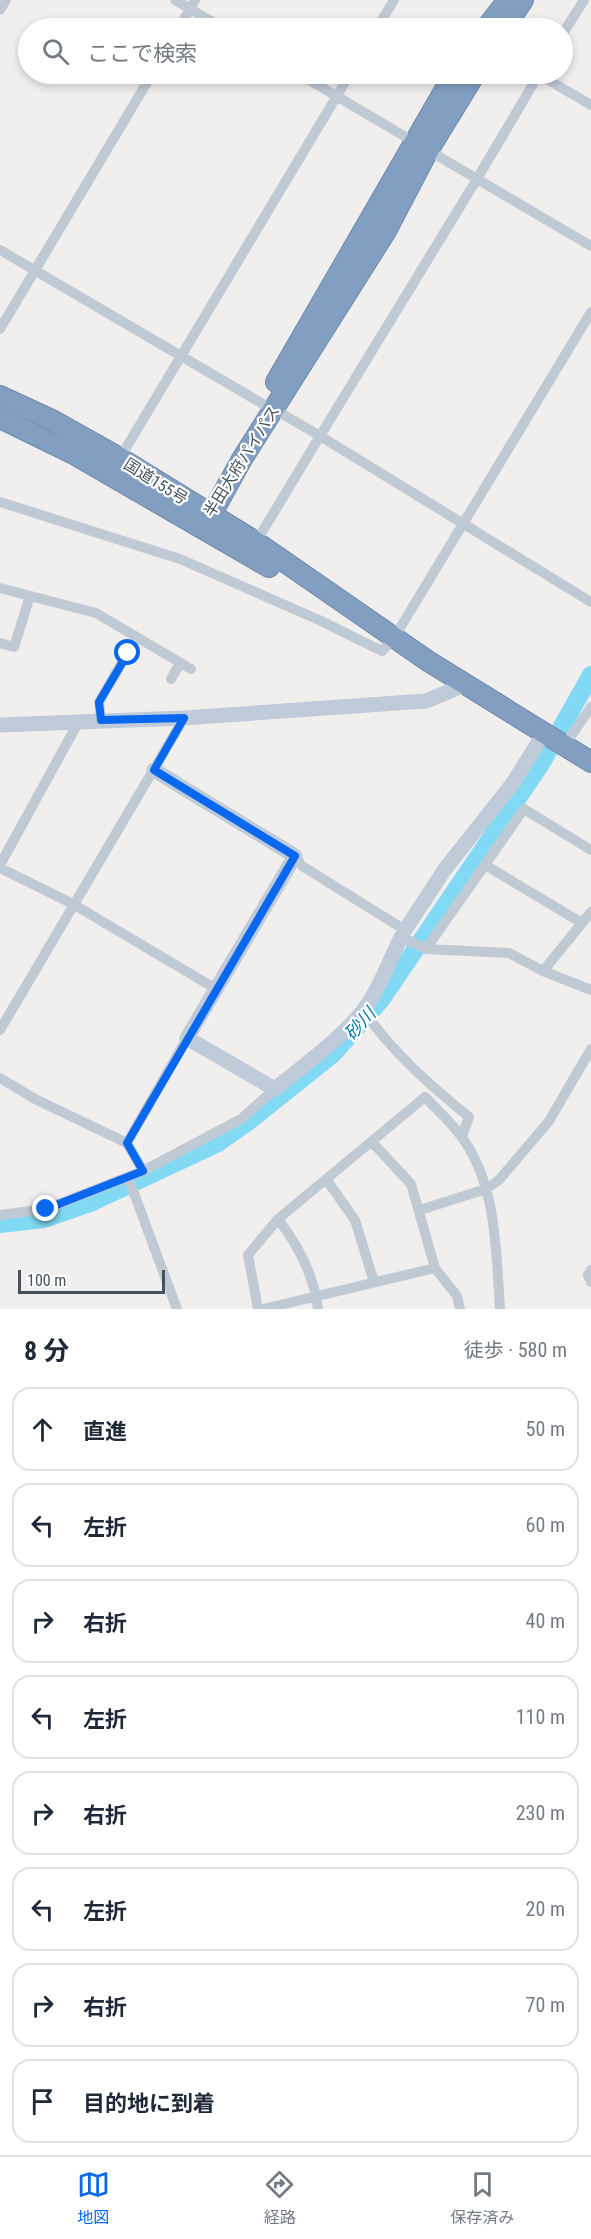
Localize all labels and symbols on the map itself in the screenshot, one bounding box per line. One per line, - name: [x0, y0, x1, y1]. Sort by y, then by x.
- street label: 半田大府パイパス: [200, 402, 283, 520]
- street label: 国道155号: [120, 454, 191, 508]
- route start: [114, 639, 140, 665]
- water label: 砂川: [340, 1002, 381, 1044]
- route end: [32, 1195, 58, 1221]
- scale bar: [18, 1267, 165, 1294]

